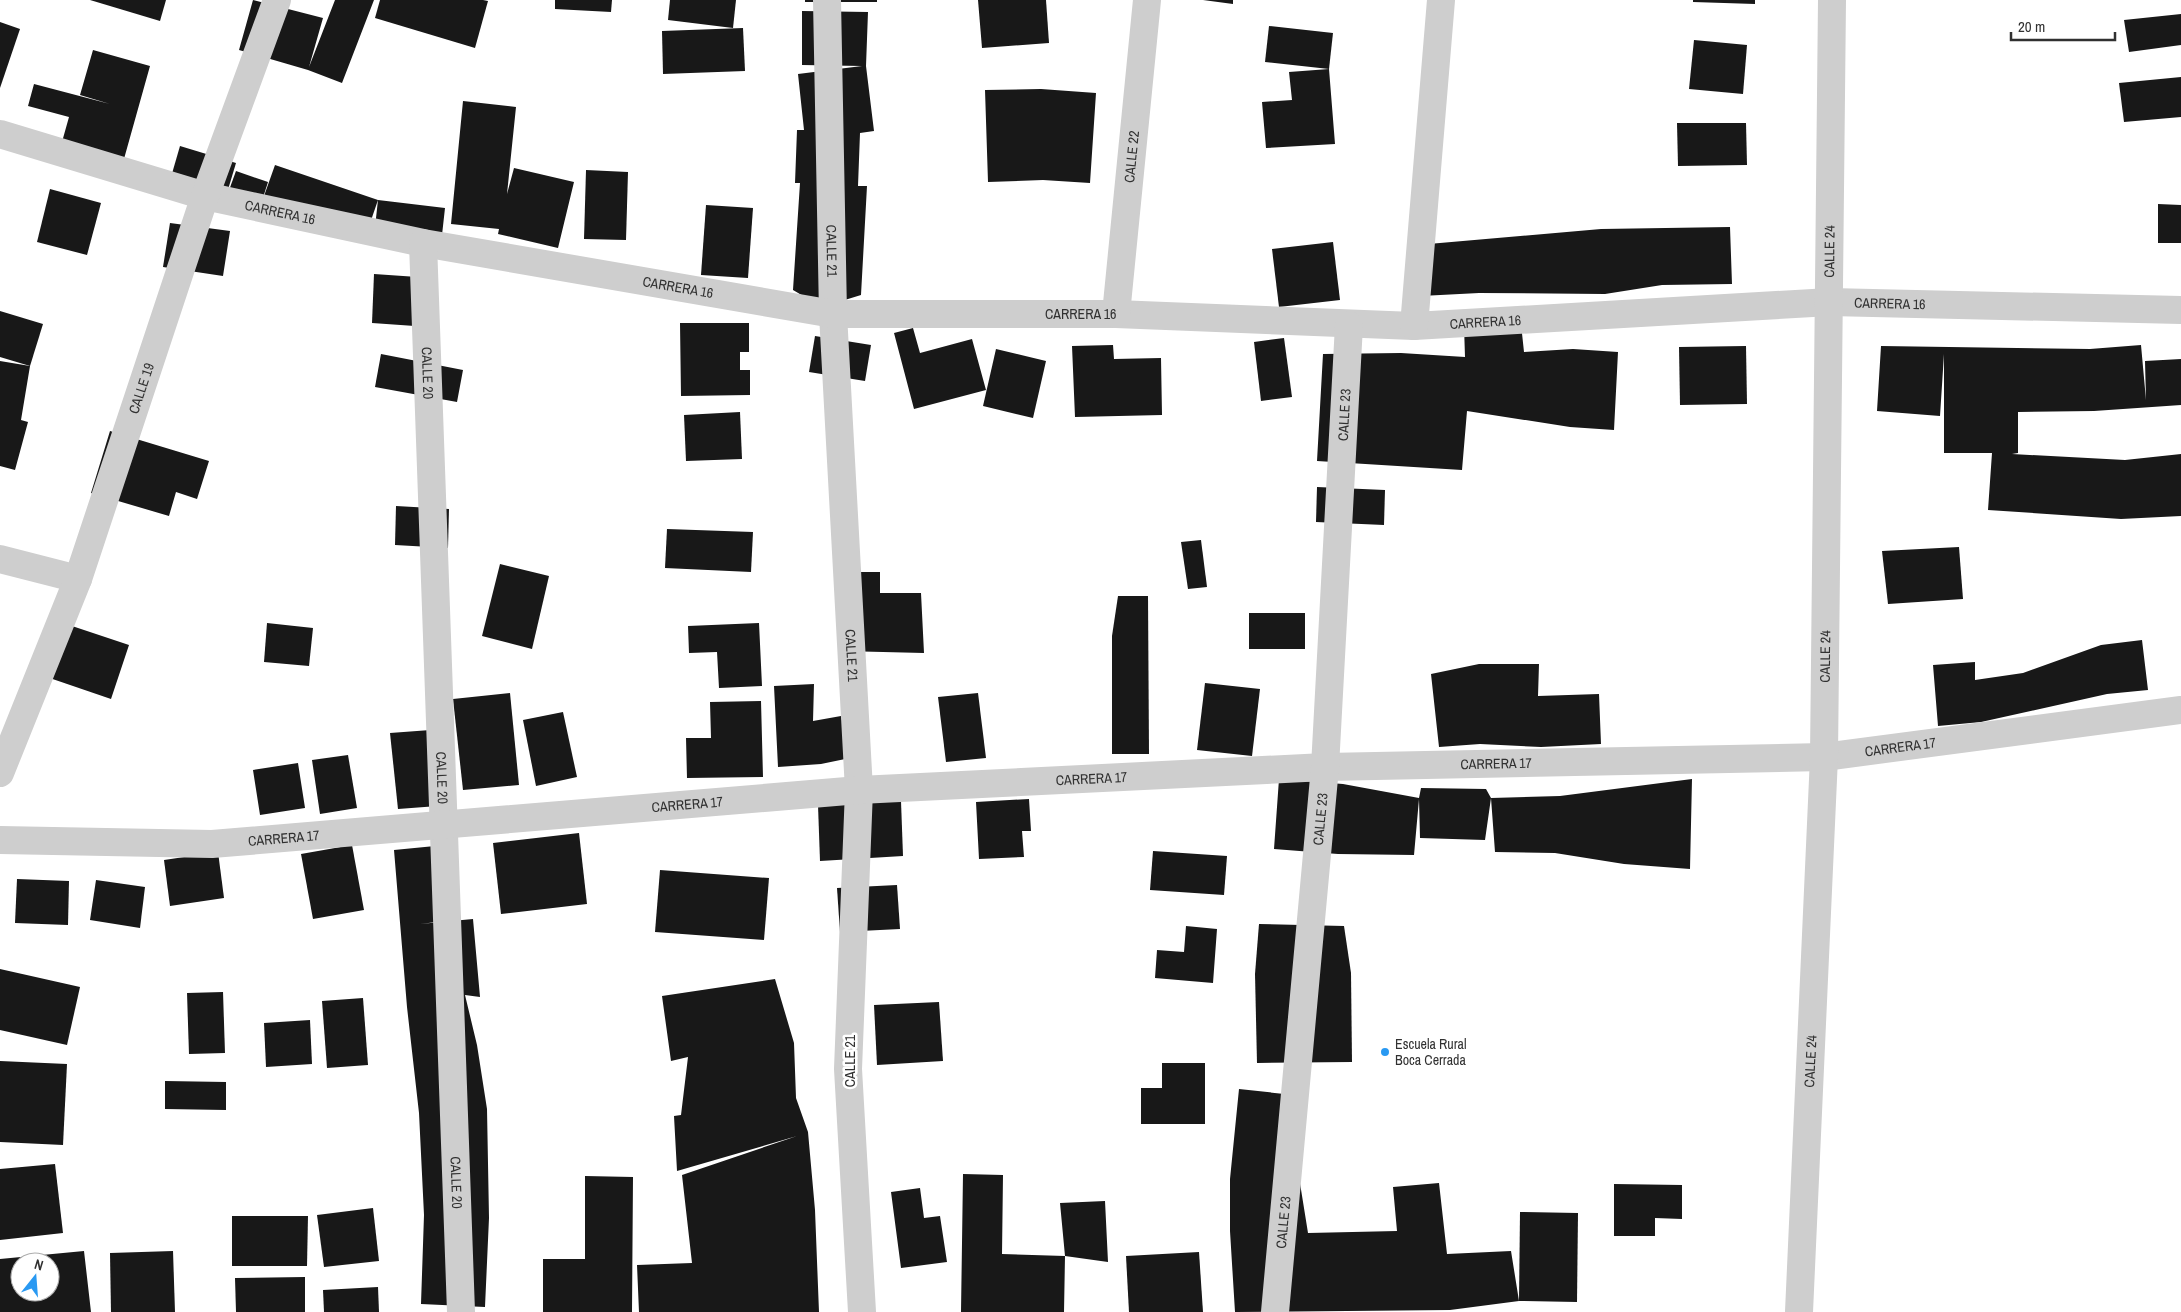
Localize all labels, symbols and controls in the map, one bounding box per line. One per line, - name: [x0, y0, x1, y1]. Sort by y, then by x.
- scale bar: [2011, 10, 2115, 42]
- text: 20 m: [2018, 16, 2045, 37]
- street label: CALLE 22: [1120, 130, 1143, 184]
- street label: CARRERA 16: [243, 196, 317, 229]
- street label: CALLE 21: [822, 225, 841, 278]
- street label: CALLE 24: [1820, 225, 1839, 278]
- street label: CARRERA 16: [641, 272, 715, 302]
- street label: CARRERA 16: [1854, 294, 1926, 313]
- street label: CARRERA 16: [1045, 305, 1116, 323]
- street label: CARRERA 16: [1449, 311, 1522, 333]
- street label: CALLE 20: [418, 346, 438, 399]
- street label: CALLE 19: [124, 361, 158, 416]
- street label: CALLE 23: [1334, 388, 1355, 441]
- street label: CALLE 21: [841, 629, 862, 683]
- street label: CALLE 24: [1816, 630, 1834, 683]
- street label: CARRERA 17: [1864, 733, 1937, 761]
- street label: CALLE 20: [432, 751, 452, 804]
- street label: CARRERA 17: [1460, 754, 1532, 773]
- street label: CARRERA 17: [1055, 768, 1128, 789]
- street label: CARRERA 17: [651, 792, 724, 816]
- street label: CALLE 23: [1309, 792, 1332, 846]
- street label: CARRERA 17: [247, 826, 320, 850]
- street label: CALLE 21: [841, 1034, 859, 1087]
- street label: CALLE 24: [1800, 1034, 1820, 1088]
- place label: Escuela Rural Boca Cerrada: [1395, 1035, 1466, 1069]
- marker: Escuela Rural Boca Cerrada: [1379, 1046, 1391, 1058]
- street label: CALLE 20: [446, 1156, 466, 1209]
- street label: CALLE 23: [1272, 1195, 1295, 1249]
- north arrow: [10, 1252, 60, 1302]
- text: N: [32, 1255, 45, 1274]

